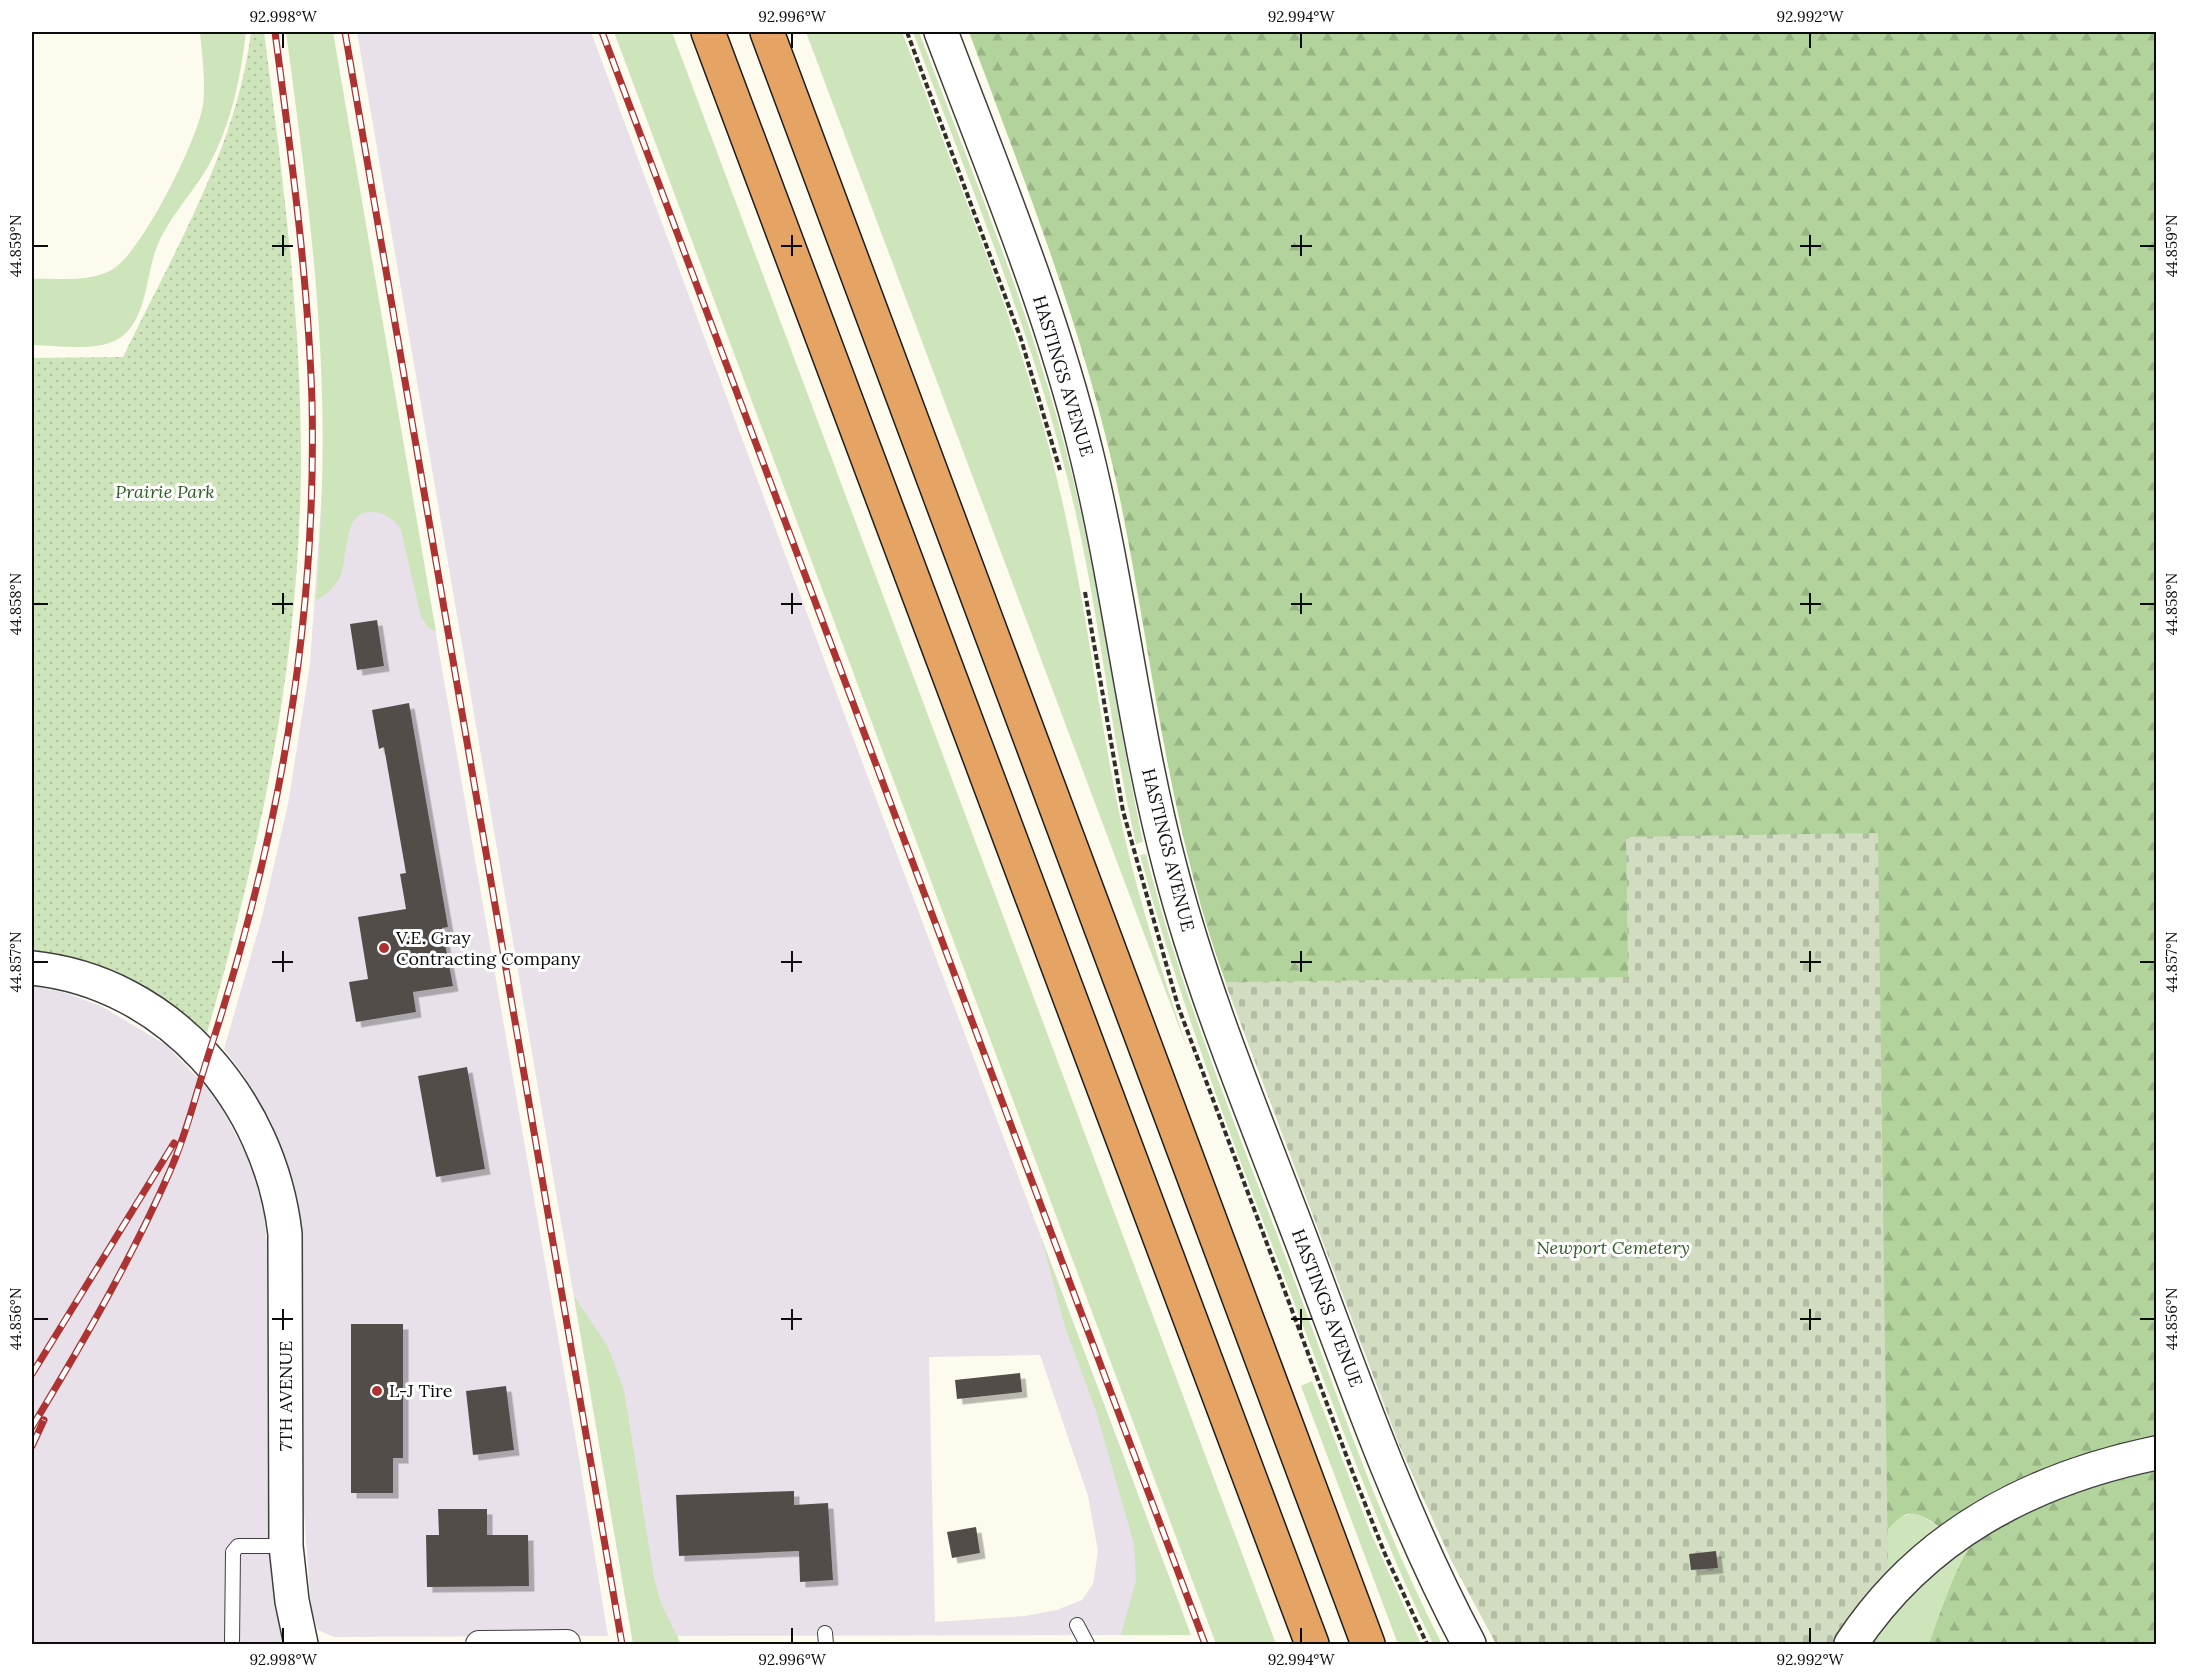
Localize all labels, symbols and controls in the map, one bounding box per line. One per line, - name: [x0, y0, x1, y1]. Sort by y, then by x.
- text: 92.998°W: [249, 7, 318, 26]
- text: 92.996°W: [758, 7, 827, 26]
- text: 92.994°W: [1268, 7, 1335, 26]
- text: 92.992°W: [1777, 7, 1844, 26]
- text: 44.859°N: [6, 215, 25, 277]
- text: 44.859°N: [2162, 215, 2181, 277]
- street label: HASTINGS AVENUE: [1028, 292, 1099, 459]
- park label: Prairie Park: [115, 480, 215, 503]
- text: 44.858°N: [6, 573, 25, 635]
- text: 44.858°N: [2162, 573, 2181, 635]
- street label: HASTINGS AVENUE: [1137, 766, 1200, 934]
- place label: V.E. Gray Contracting Company: [395, 926, 581, 970]
- text: 44.857°N: [6, 932, 25, 992]
- text: 44.857°N: [2162, 932, 2181, 992]
- marker: V.E. Gray Contracting Company: [377, 941, 391, 955]
- street label: HASTINGS AVENUE: [1287, 1226, 1368, 1390]
- park label: Newport Cemetery: [1536, 1236, 1690, 1259]
- text: 44.856°N: [6, 1288, 25, 1350]
- text: 44.856°N: [2162, 1288, 2181, 1350]
- street label: 7TH AVENUE: [274, 1341, 297, 1451]
- place label: L-J Tire: [389, 1379, 453, 1402]
- marker: L-J Tire: [370, 1384, 384, 1398]
- text: 92.998°W: [249, 1650, 318, 1669]
- text: 92.996°W: [758, 1650, 827, 1669]
- text: 92.994°W: [1268, 1650, 1335, 1669]
- text: 92.992°W: [1777, 1650, 1844, 1669]

